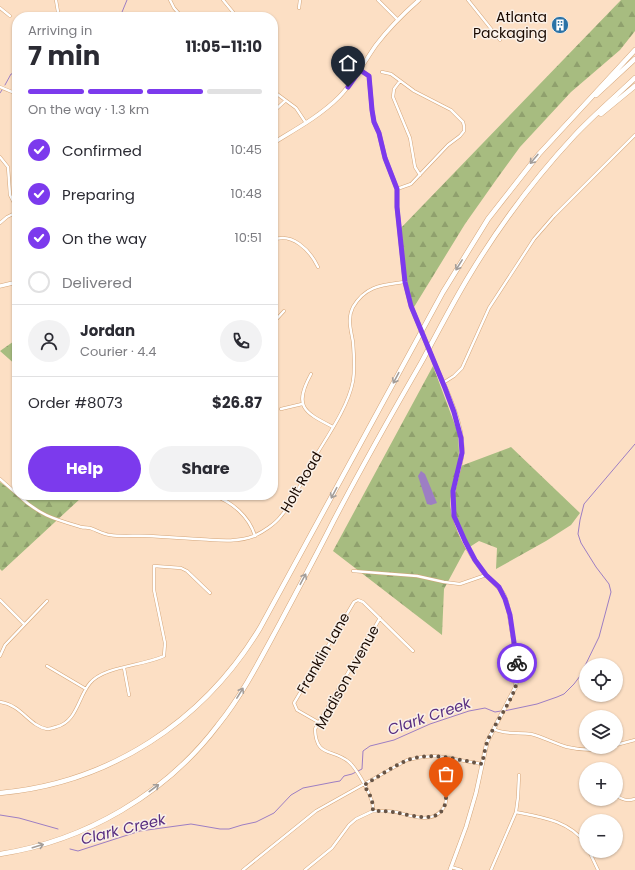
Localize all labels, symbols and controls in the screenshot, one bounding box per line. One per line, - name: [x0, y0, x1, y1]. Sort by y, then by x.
- place label: Atlanta Packaging: [473, 7, 547, 43]
- building icon: Atlanta Packaging: [550, 15, 570, 35]
- text: Arriving in: [28, 21, 92, 40]
- text: 11:05–11:10: [186, 36, 262, 57]
- text: 7 min: [28, 38, 100, 74]
- pin: [331, 46, 365, 87]
- icon: home: [337, 52, 359, 74]
- text: On the way · 1.3 km: [28, 100, 149, 119]
- icon: check: [28, 139, 50, 161]
- text: Confirmed: [62, 140, 142, 161]
- text: 10:45: [231, 140, 262, 159]
- one-way arrow: [530, 154, 539, 165]
- icon: check: [28, 183, 50, 205]
- text: Preparing: [62, 184, 135, 205]
- text: 10:48: [231, 184, 262, 203]
- icon: check: [28, 227, 50, 249]
- text: On the way: [62, 228, 147, 249]
- text: 10:51: [235, 228, 262, 247]
- one-way arrow: [455, 259, 463, 270]
- text: Delivered: [62, 272, 132, 293]
- button: person: [28, 320, 70, 362]
- text: Jordan: [80, 320, 135, 341]
- button: phone: [220, 320, 262, 362]
- text: Courier · 4.4: [80, 342, 156, 361]
- one-way arrow: [391, 372, 399, 384]
- text: Order #8073: [28, 392, 123, 413]
- text: $26.87: [212, 392, 262, 413]
- button: Help: [28, 446, 141, 492]
- button: Share: [149, 446, 262, 492]
- street label: Holt Road: [276, 448, 326, 516]
- one-way arrow: [329, 486, 337, 498]
- one-way arrow: [300, 573, 308, 585]
- street label: Franklin Lane: [292, 608, 354, 697]
- street label: Madison Avenue: [310, 621, 384, 733]
- courier: [497, 643, 537, 683]
- icon: bike: [506, 652, 528, 674]
- map controls: [579, 658, 623, 858]
- button: locate: [579, 658, 623, 702]
- one-way arrow: [237, 687, 245, 699]
- water label: Clark Creek: [385, 692, 475, 740]
- button: layers: [579, 710, 623, 754]
- pin: [429, 757, 463, 798]
- button: +: [579, 762, 623, 806]
- icon: bag: [435, 763, 457, 785]
- one-way arrow: [148, 784, 159, 793]
- water label: Clark Creek: [78, 808, 169, 850]
- button: −: [579, 814, 623, 858]
- one-way arrow: [31, 842, 44, 849]

